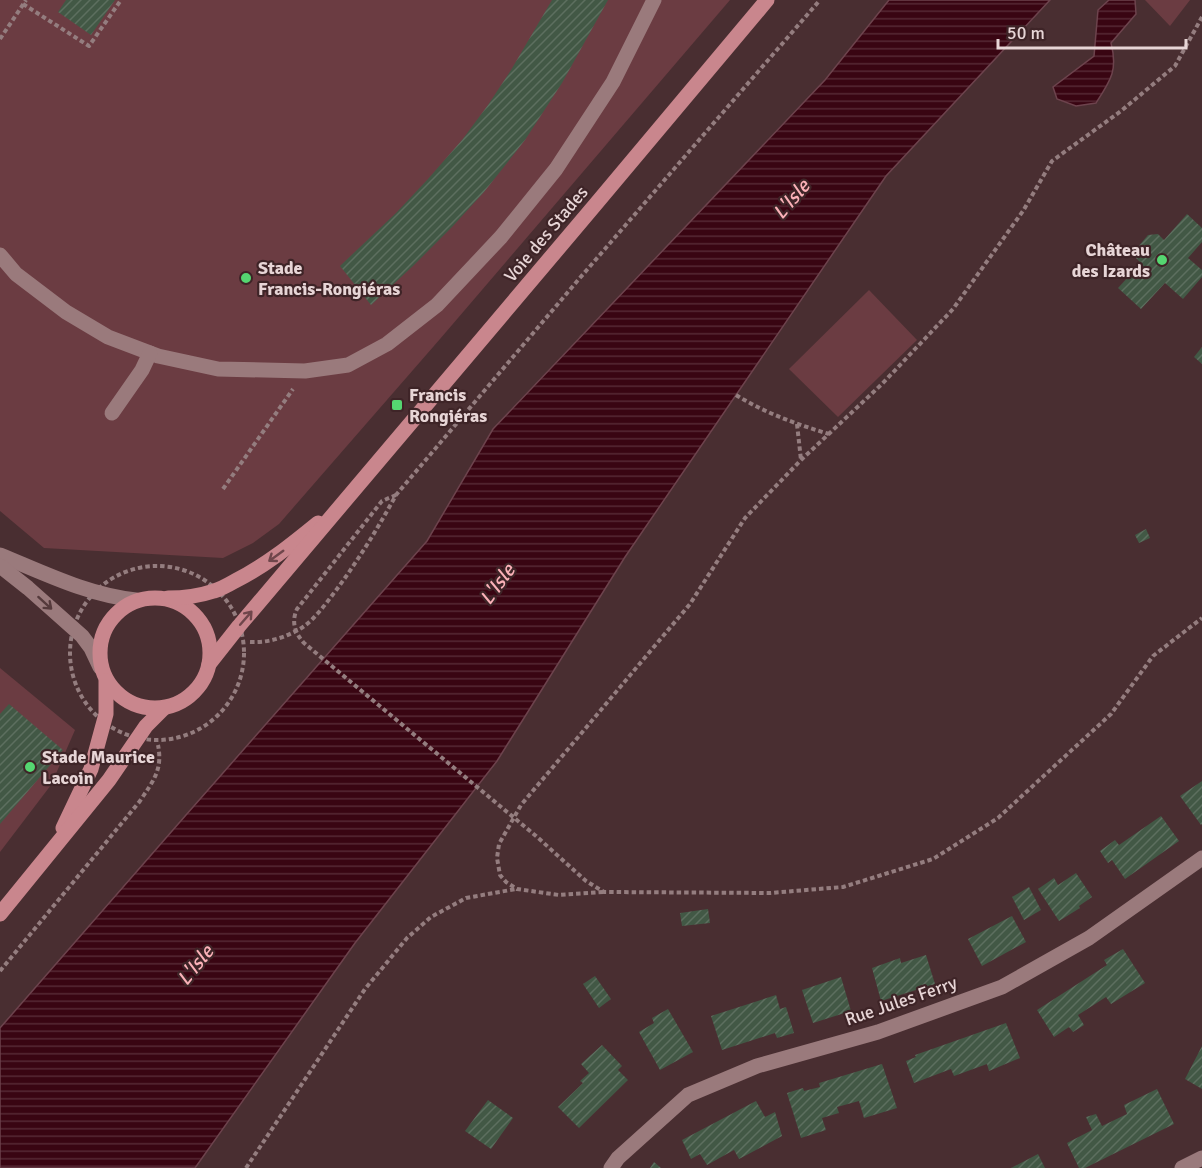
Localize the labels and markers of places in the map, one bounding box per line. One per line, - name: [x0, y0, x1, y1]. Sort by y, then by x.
- place label: Château des Izards: [1072, 239, 1150, 282]
- marker: Château des Izards: [1155, 253, 1169, 267]
- place label: Stade Francis-Rongiéras: [258, 257, 400, 300]
- marker: Stade Francis-Rongiéras: [239, 271, 253, 285]
- place label: Francis Rongiéras: [409, 384, 487, 427]
- marker: Francis Rongiéras: [390, 398, 404, 412]
- place label: Stade Maurice Lacoin: [42, 746, 155, 789]
- marker: Stade Maurice Lacoin: [23, 760, 37, 774]

